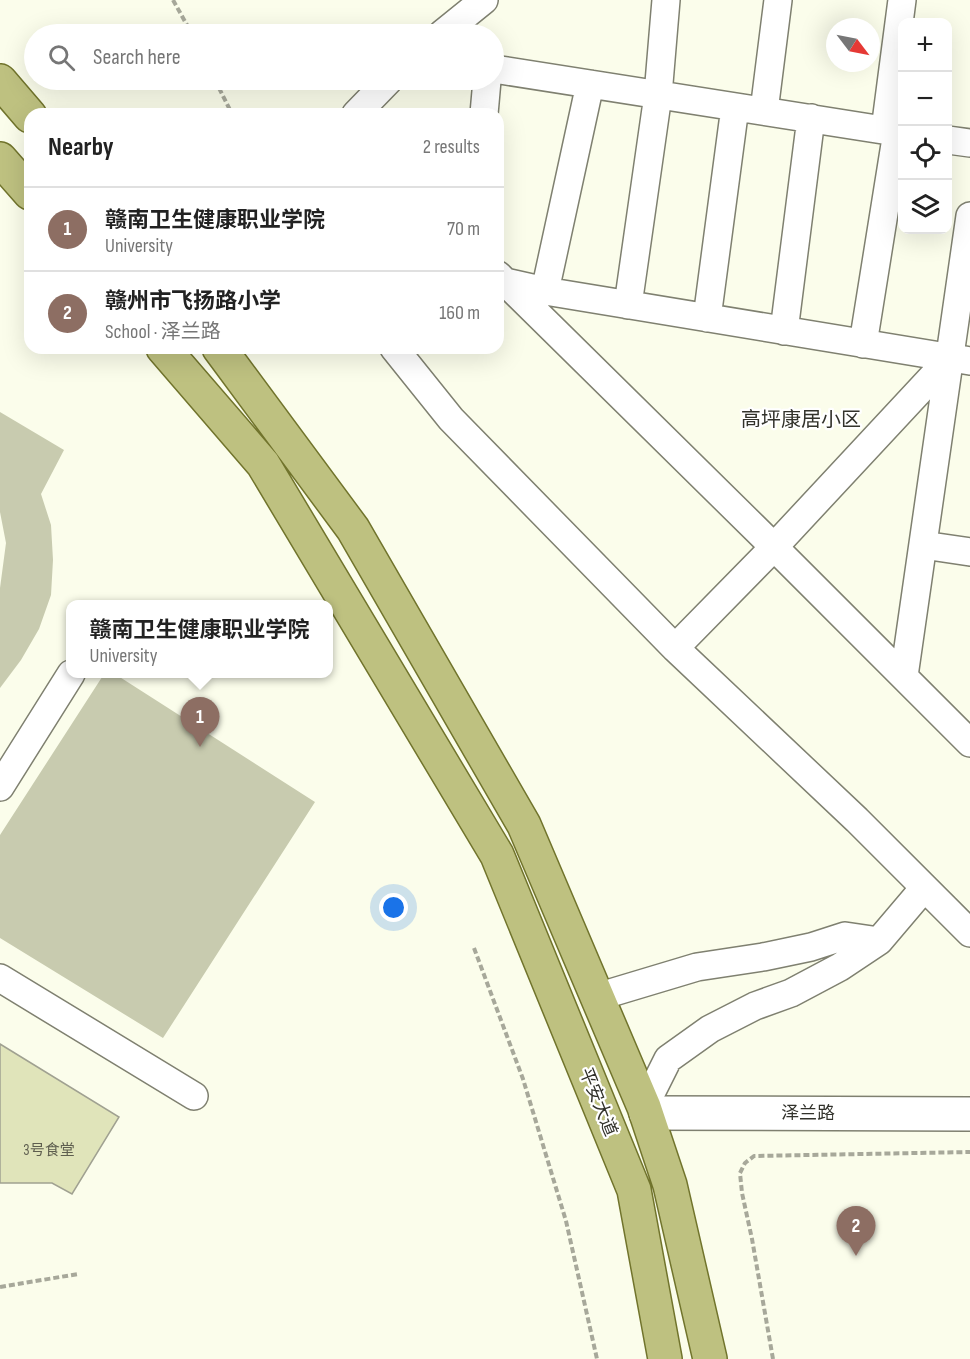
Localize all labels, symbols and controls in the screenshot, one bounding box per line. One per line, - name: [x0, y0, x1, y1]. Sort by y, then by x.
- north arrow: [826, 18, 880, 72]
- map controls: [898, 18, 952, 234]
- button: +: [898, 18, 952, 72]
- search box: [24, 24, 504, 90]
- icon: search: [45, 41, 78, 74]
- text: Search here: [93, 44, 180, 71]
- button: −: [898, 72, 952, 126]
- button: locate: [898, 126, 952, 180]
- text: Nearby: [48, 132, 114, 163]
- text: 2 results: [423, 135, 480, 159]
- button: layers: [898, 180, 952, 234]
- text: 赣南卫生健康职业学院: [105, 207, 325, 234]
- text: 1: [64, 217, 71, 241]
- text: 70 m: [447, 217, 480, 241]
- text: University: [105, 234, 173, 258]
- text: 赣州市飞扬路小学: [105, 288, 281, 315]
- text: 2: [63, 301, 72, 325]
- text: 160 m: [439, 301, 480, 325]
- text: School · 泽兰路: [105, 320, 221, 344]
- district label: 高坪康居小区: [741, 408, 861, 432]
- popup: [66, 600, 333, 678]
- text: 赣南卫生健康职业学院: [89, 617, 310, 644]
- text: University: [89, 644, 157, 668]
- pin: 1: [180, 698, 220, 747]
- your location: [379, 893, 408, 922]
- street label: 平安大道: [575, 1065, 621, 1139]
- street label: 泽兰路: [781, 1103, 835, 1124]
- house number: 3号食堂: [23, 1141, 75, 1160]
- pin: 2: [836, 1206, 876, 1256]

